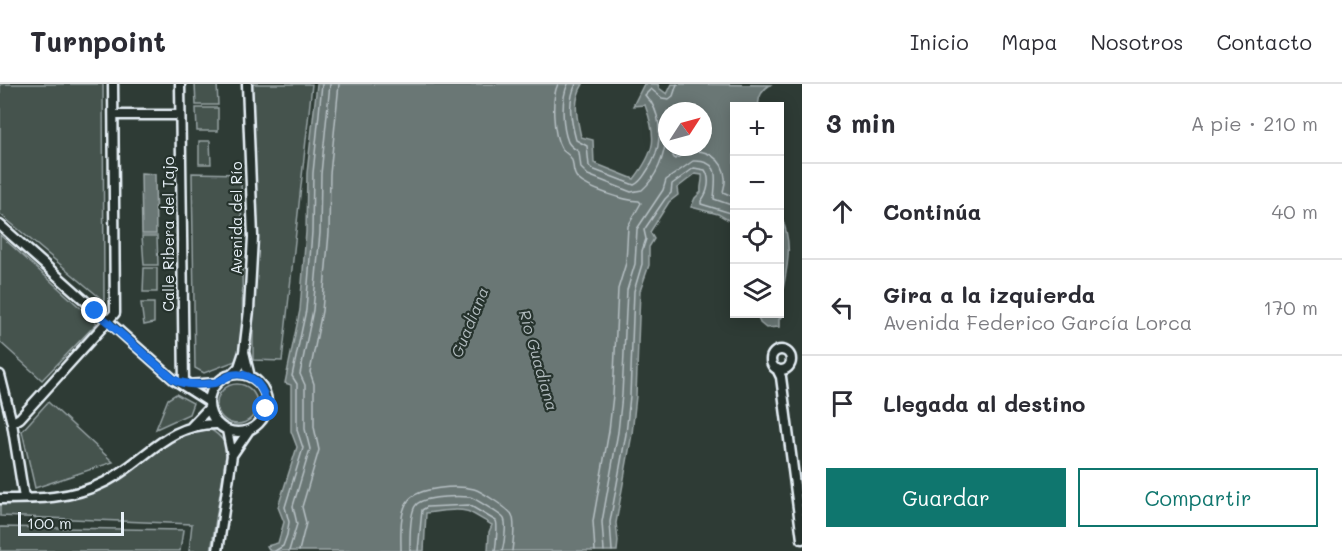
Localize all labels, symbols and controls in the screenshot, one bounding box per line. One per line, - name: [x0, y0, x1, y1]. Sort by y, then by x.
- text: Turnpoint: [30, 23, 166, 59]
- text: Inicio: [910, 28, 969, 55]
- text: Mapa: [1002, 28, 1057, 55]
- text: Nosotros: [1090, 28, 1184, 55]
- text: Contacto: [1217, 28, 1312, 55]
- north arrow: [658, 102, 712, 156]
- map controls: [730, 102, 784, 318]
- button: +: [730, 102, 784, 156]
- text: 3 min: [826, 106, 895, 140]
- text: A pie · 210 m: [1191, 110, 1318, 136]
- street label: Calle Ribera del Tajo: [158, 156, 178, 312]
- button: −: [730, 156, 784, 210]
- street label: Avenida del Río: [226, 161, 246, 275]
- icon: ahead: [826, 195, 859, 228]
- text: Continúa: [883, 197, 981, 226]
- text: 40 m: [1272, 198, 1318, 224]
- button: locate: [730, 210, 784, 264]
- button: layers: [730, 264, 784, 318]
- text: Gira a la izquierda: [883, 280, 1095, 309]
- water label: Guadiana: [445, 284, 493, 360]
- icon: left: [826, 291, 859, 324]
- text: 170 m: [1263, 294, 1318, 320]
- route end: [81, 297, 107, 323]
- water label: Río Guadiana: [515, 307, 563, 413]
- text: Avenida Federico García Lorca: [883, 309, 1192, 335]
- icon: arrive: [826, 387, 859, 420]
- text: Llegada al destino: [883, 389, 1085, 418]
- route start: [252, 395, 278, 421]
- button: Guardar: [826, 468, 1066, 527]
- button: Compartir: [1078, 468, 1318, 527]
- scale bar: [18, 509, 124, 536]
- text: 100 m: [27, 512, 72, 533]

